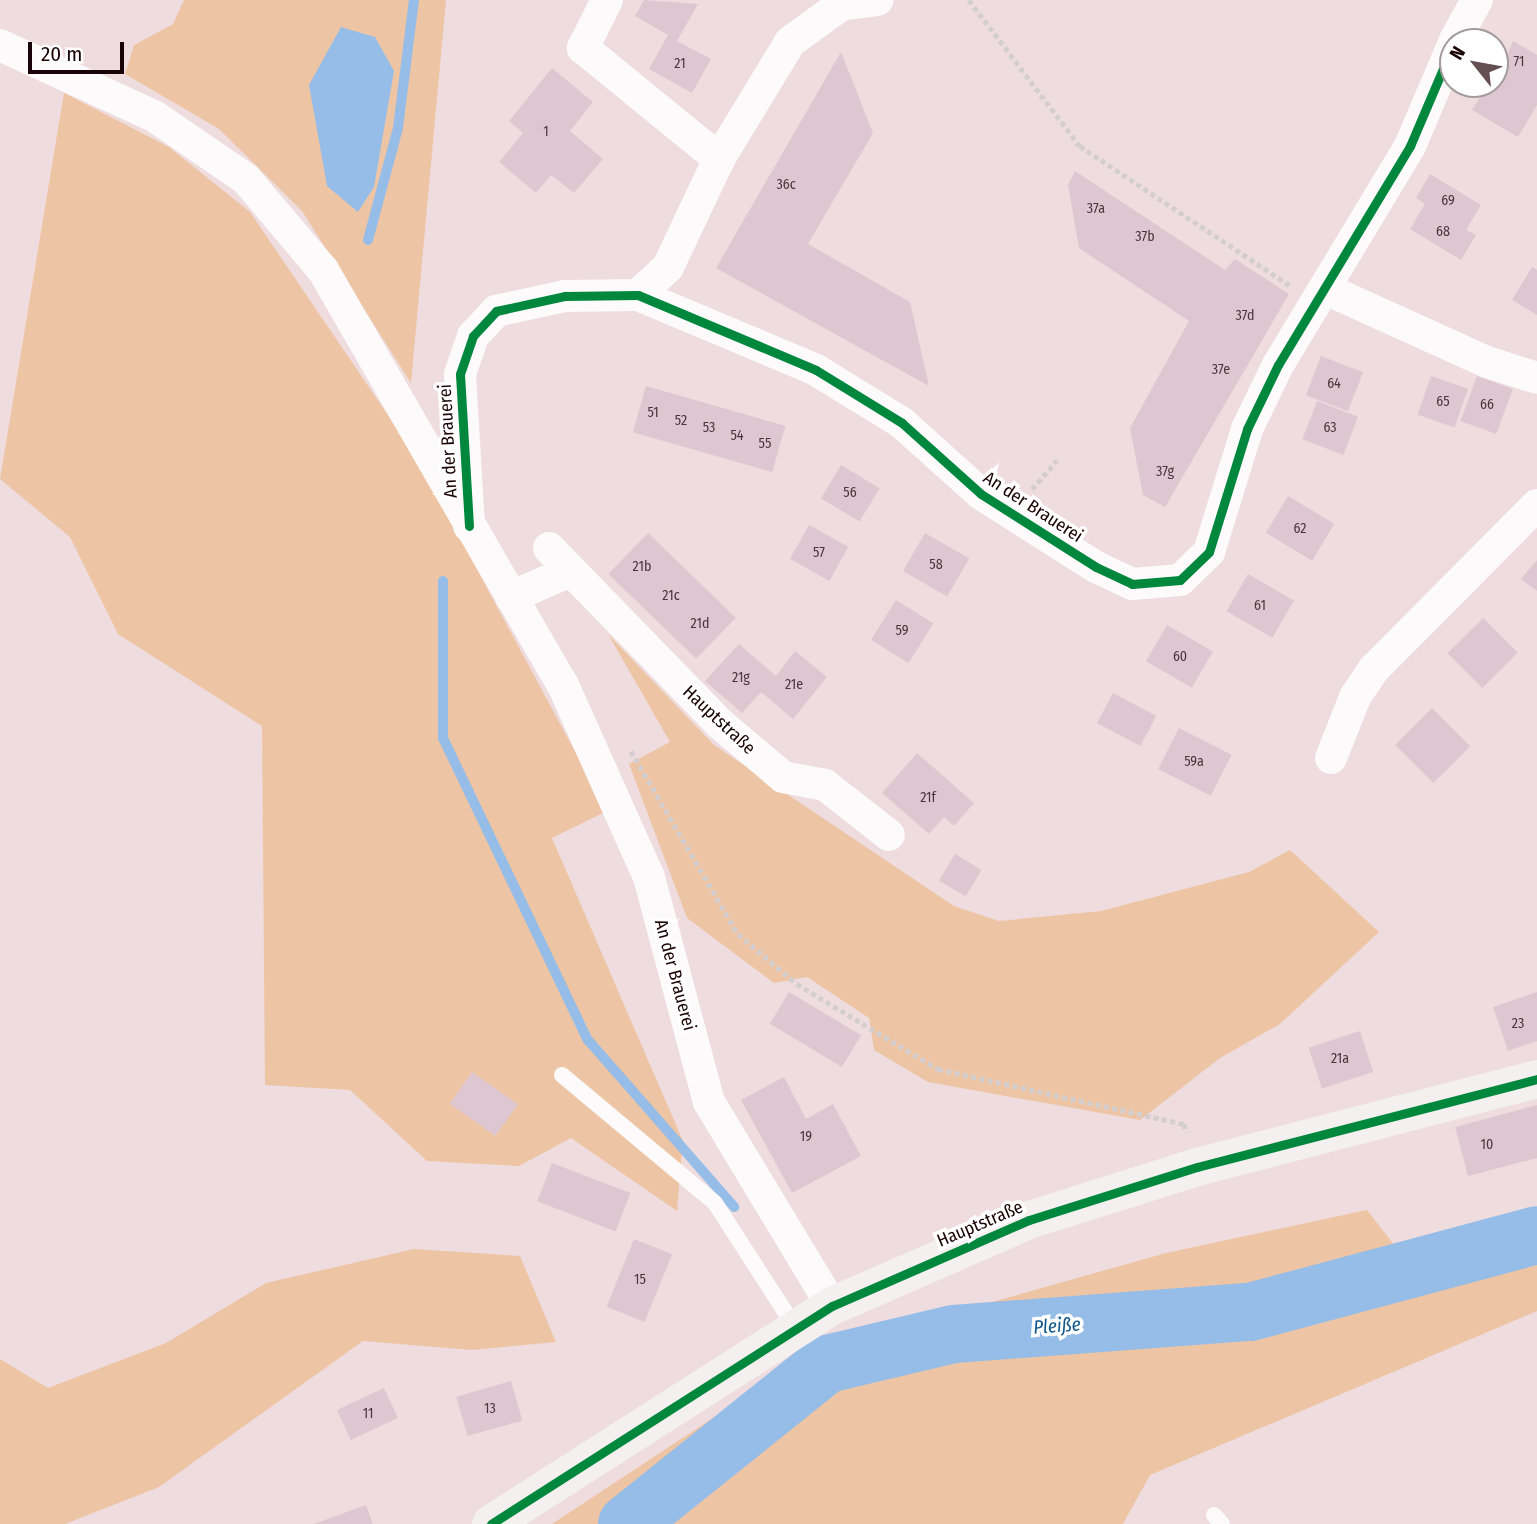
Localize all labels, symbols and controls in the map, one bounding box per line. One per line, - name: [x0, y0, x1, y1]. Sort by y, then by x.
- scale bar: [32, 28, 128, 72]
- north arrow: [1439, 28, 1509, 98]
- text: 20 m: [41, 41, 82, 67]
- text: N: [1444, 42, 1470, 64]
- house number: 71: [1514, 54, 1524, 70]
- house number: 21: [674, 56, 686, 72]
- house number: 1: [543, 124, 549, 140]
- house number: 36c: [776, 177, 796, 193]
- house number: 69: [1441, 193, 1455, 209]
- house number: 37a: [1087, 201, 1105, 217]
- house number: 68: [1436, 224, 1450, 240]
- house number: 37b: [1135, 229, 1155, 245]
- house number: 37d: [1236, 308, 1254, 324]
- house number: 37e: [1212, 362, 1230, 378]
- house number: 64: [1327, 376, 1341, 392]
- street label: An der Brauerei: [434, 383, 462, 499]
- house number: 65: [1436, 394, 1450, 410]
- house number: 66: [1480, 397, 1494, 413]
- house number: 51: [647, 405, 659, 421]
- house number: 52: [675, 413, 687, 429]
- house number: 53: [703, 420, 715, 436]
- house number: 63: [1323, 420, 1337, 436]
- house number: 54: [730, 428, 744, 444]
- house number: 55: [759, 436, 771, 452]
- house number: 37g: [1156, 464, 1174, 480]
- street label: An der Brauerei: [979, 467, 1087, 547]
- house number: 56: [843, 485, 857, 501]
- house number: 62: [1294, 521, 1306, 537]
- house number: 57: [813, 545, 825, 561]
- house number: 58: [929, 557, 943, 573]
- house number: 21b: [633, 559, 651, 575]
- house number: 21c: [662, 588, 680, 604]
- house number: 61: [1254, 598, 1266, 614]
- house number: 21d: [691, 616, 709, 632]
- house number: 59: [895, 623, 909, 639]
- house number: 60: [1173, 649, 1187, 665]
- house number: 21g: [732, 670, 750, 686]
- house number: 21e: [785, 677, 803, 693]
- street label: Hauptstraße: [678, 681, 760, 759]
- house number: 59a: [1184, 754, 1204, 770]
- house number: 21f: [920, 790, 936, 806]
- street label: An der Brauerei: [650, 917, 700, 1033]
- house number: 23: [1512, 1016, 1524, 1032]
- house number: 21a: [1331, 1051, 1349, 1067]
- house number: 19: [800, 1129, 812, 1145]
- house number: 10: [1481, 1137, 1493, 1153]
- street label: Hauptstraße: [934, 1196, 1026, 1252]
- house number: 15: [634, 1272, 646, 1288]
- water label: Pleiße: [1033, 1313, 1081, 1339]
- house number: 13: [484, 1401, 496, 1417]
- house number: 11: [363, 1406, 373, 1422]

